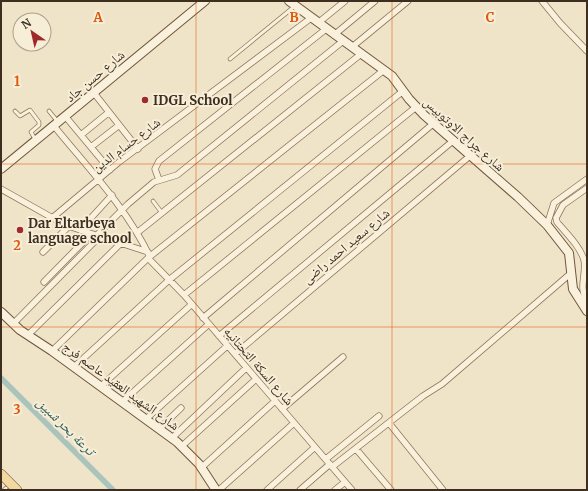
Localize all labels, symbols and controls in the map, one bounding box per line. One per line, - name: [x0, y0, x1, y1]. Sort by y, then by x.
- text: A: [92, 9, 103, 26]
- text: B: [289, 9, 299, 26]
- text: C: [486, 9, 495, 26]
- north arrow: [12, 12, 52, 52]
- text: N: [19, 15, 34, 32]
- street label: شارع حسن جاد: [62, 46, 129, 107]
- text: 1: [14, 73, 20, 90]
- place label: IDGL School: [153, 92, 233, 109]
- street label: شارع جراج الاوتوبيس: [419, 93, 508, 176]
- marker: IDGL School: [140, 95, 150, 105]
- street label: شارع حسام الدين: [88, 114, 164, 177]
- street label: شارع سعيد احمد راضى: [299, 204, 394, 288]
- place label: Dar Eltarbeya language school: [28, 215, 132, 247]
- marker: Dar Eltarbeya language school: [15, 225, 25, 235]
- text: 2: [13, 237, 21, 254]
- street label: شارع السكة التحتانيه: [220, 323, 298, 409]
- street label: شارع الشهيد العقيد عاصم فرج: [59, 338, 183, 435]
- water label: ترعة بحر شبين: [33, 393, 101, 461]
- text: 3: [13, 401, 21, 418]

